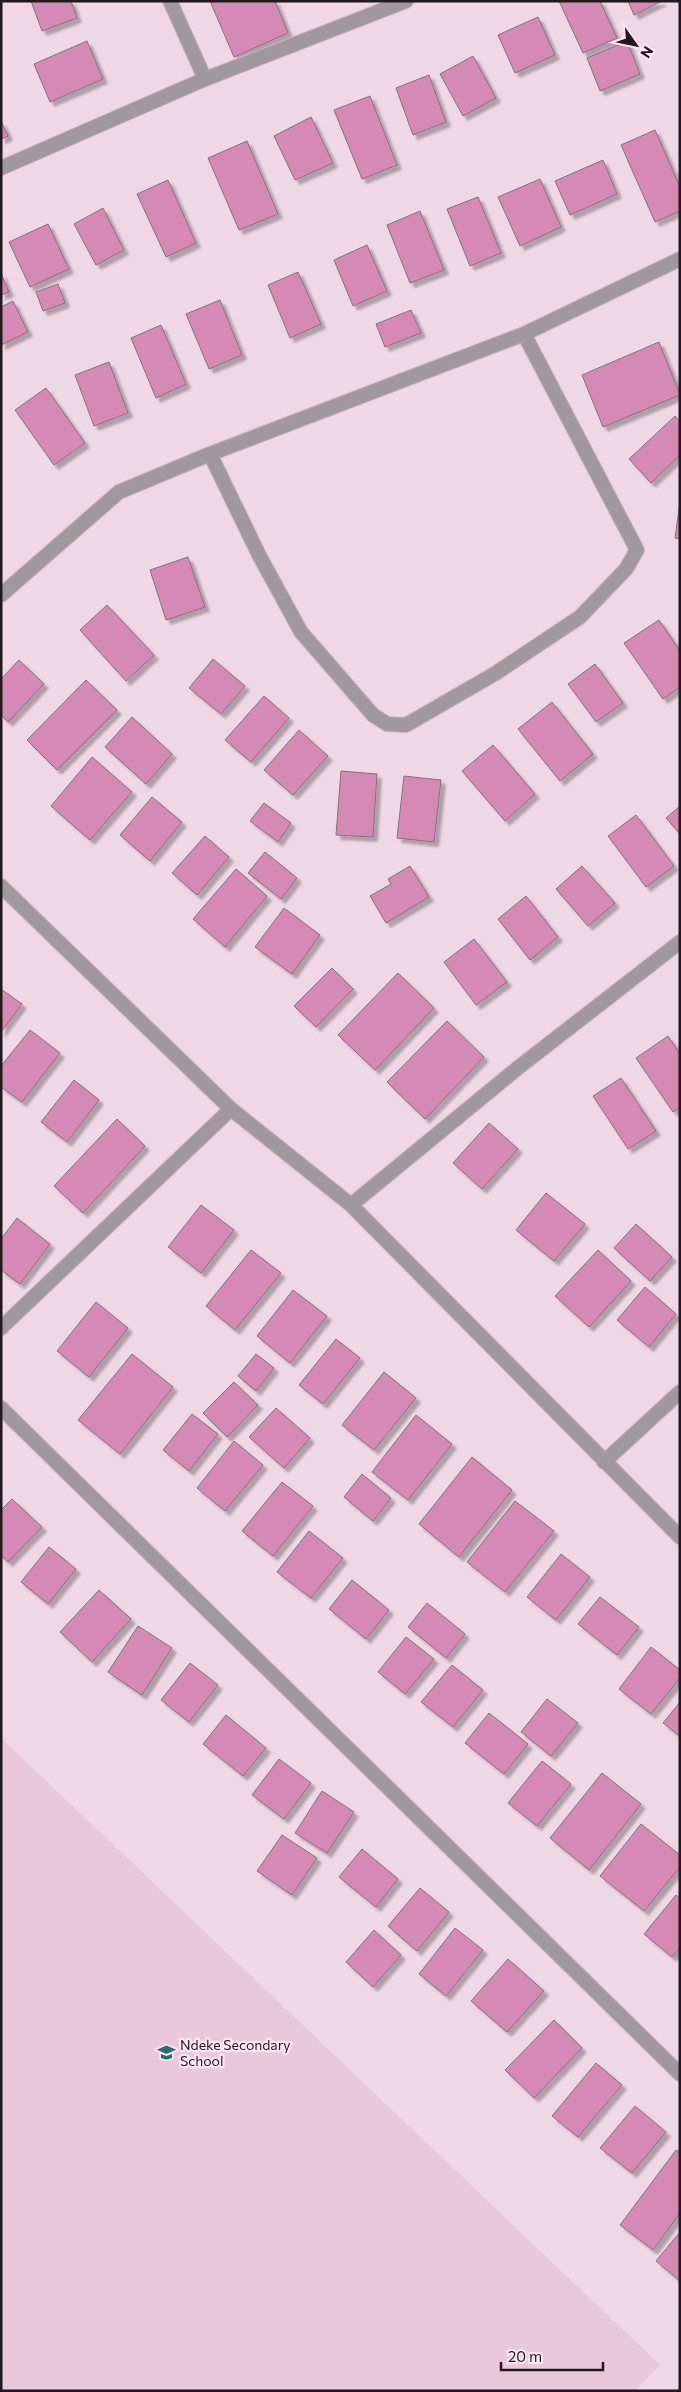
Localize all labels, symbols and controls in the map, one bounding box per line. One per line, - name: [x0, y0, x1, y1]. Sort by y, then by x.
- north arrow: [611, 20, 661, 70]
- text: N: [637, 43, 657, 61]
- place label: Ndeke Secondary School: [180, 2036, 291, 2069]
- school or university icon: Ndeke Secondary School: [156, 2042, 176, 2062]
- scale bar: [501, 2340, 604, 2372]
- text: 20 m: [508, 2347, 542, 2365]

